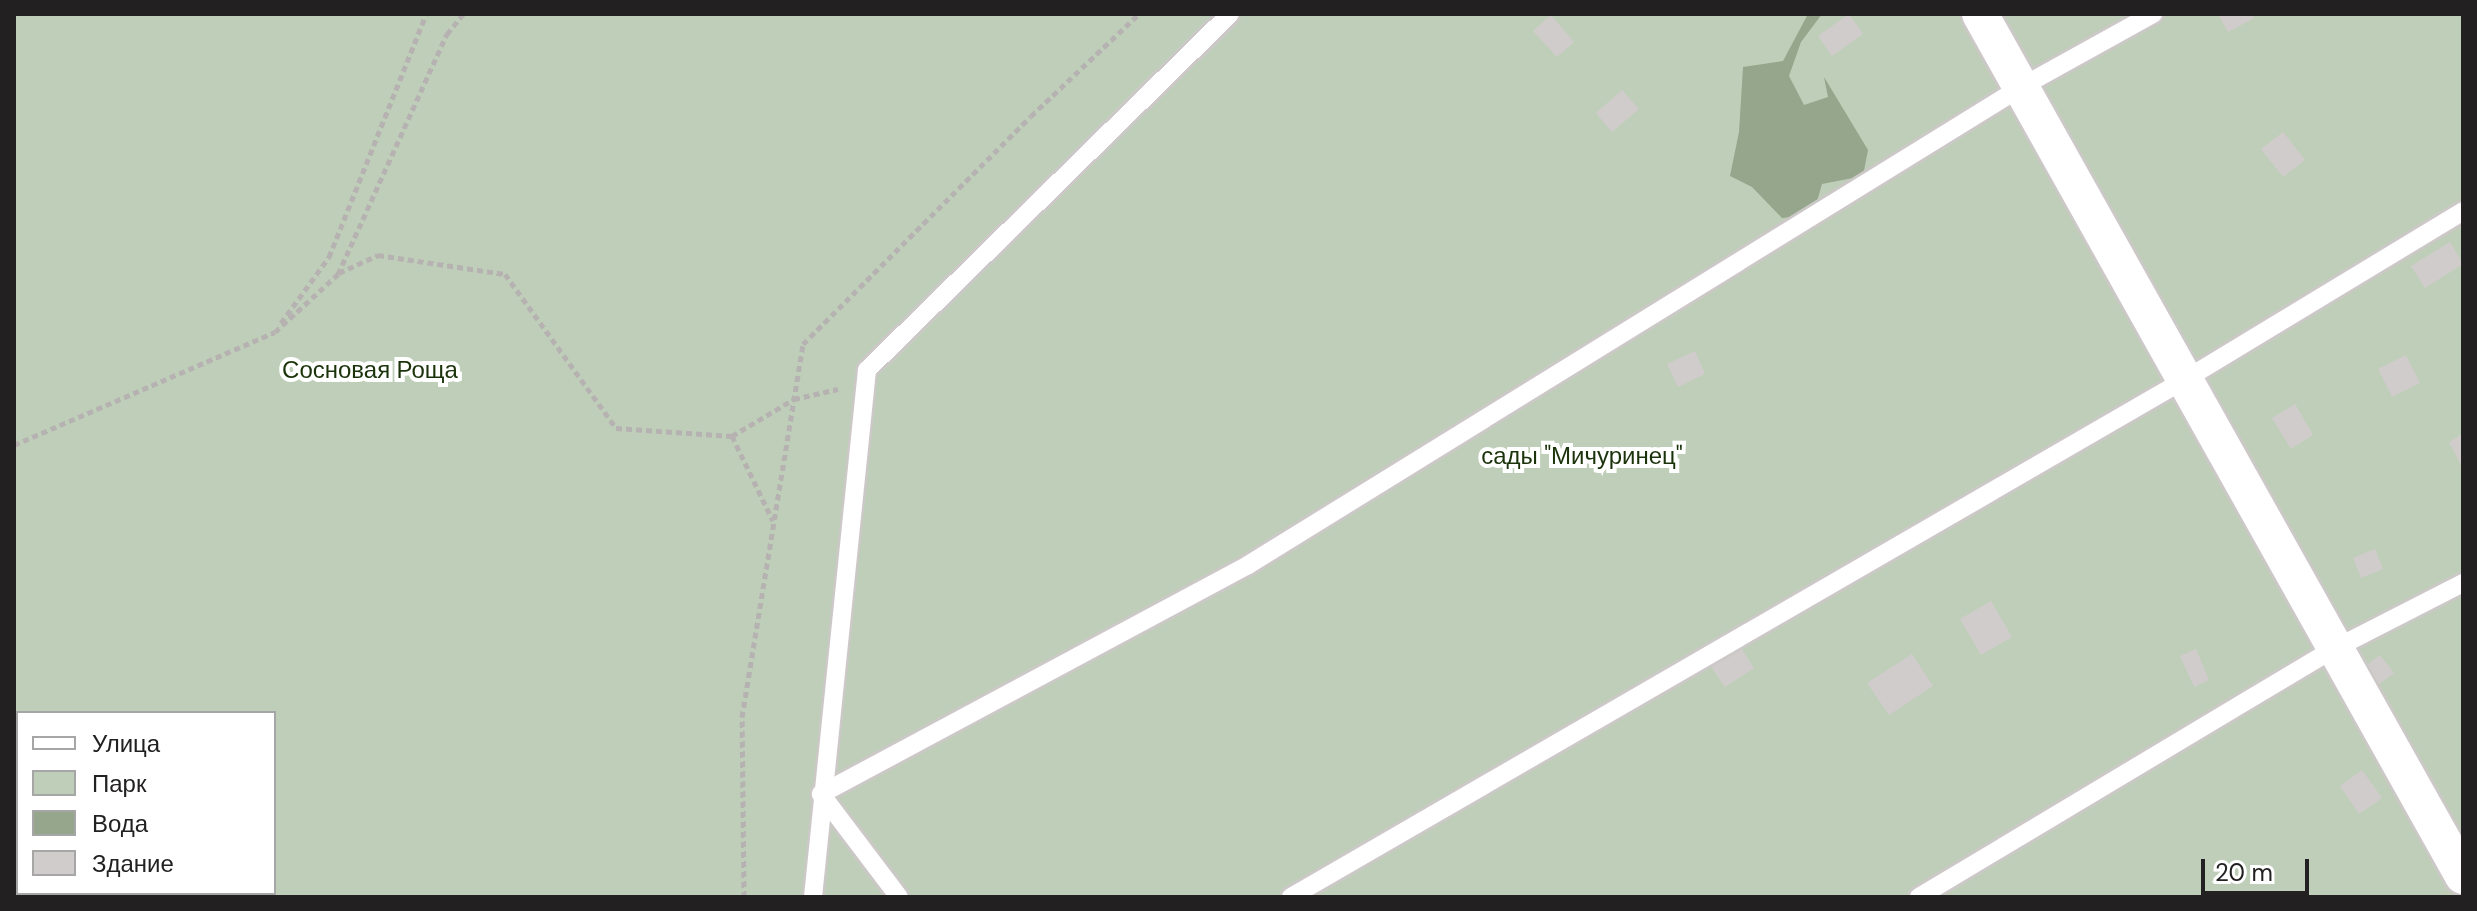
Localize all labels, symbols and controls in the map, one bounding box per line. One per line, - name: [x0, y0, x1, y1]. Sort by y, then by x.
- park label: Сосновая Роща: [282, 356, 458, 384]
- park label: сады "Мичуринец": [1481, 442, 1683, 470]
- legend: [16, 711, 276, 895]
- text: Улица: [92, 728, 160, 759]
- text: Парк: [92, 768, 146, 799]
- text: Вода: [92, 808, 148, 839]
- scale bar: [2205, 843, 2313, 893]
- text: Здание: [92, 848, 174, 879]
- text: 20 m: [2215, 857, 2273, 888]

